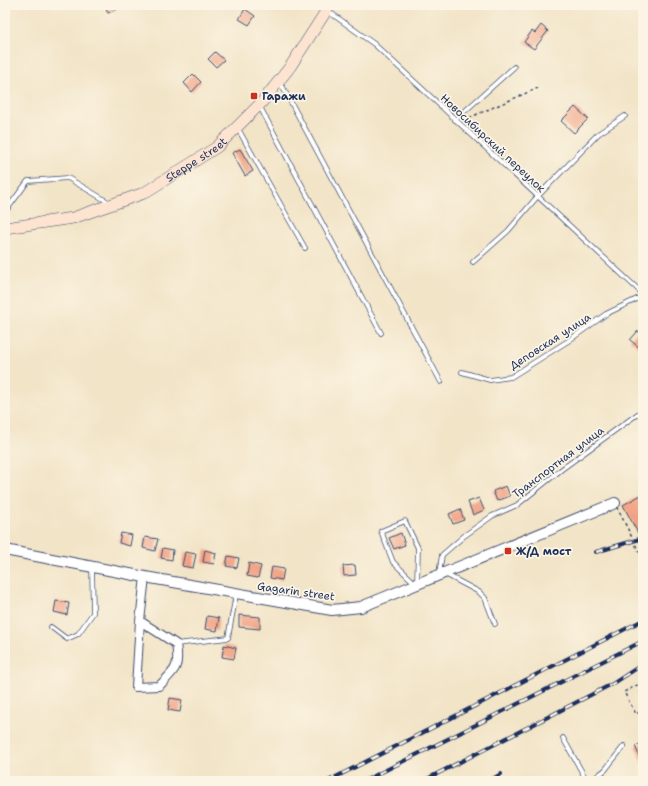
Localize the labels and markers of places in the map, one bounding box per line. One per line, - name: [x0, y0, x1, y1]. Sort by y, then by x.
- place label: Гаражи: [262, 89, 306, 104]
- marker: Гаражи: [249, 91, 259, 101]
- place label: Ж/Д мост: [516, 544, 572, 559]
- marker: Ж/Д мост: [503, 546, 513, 556]

